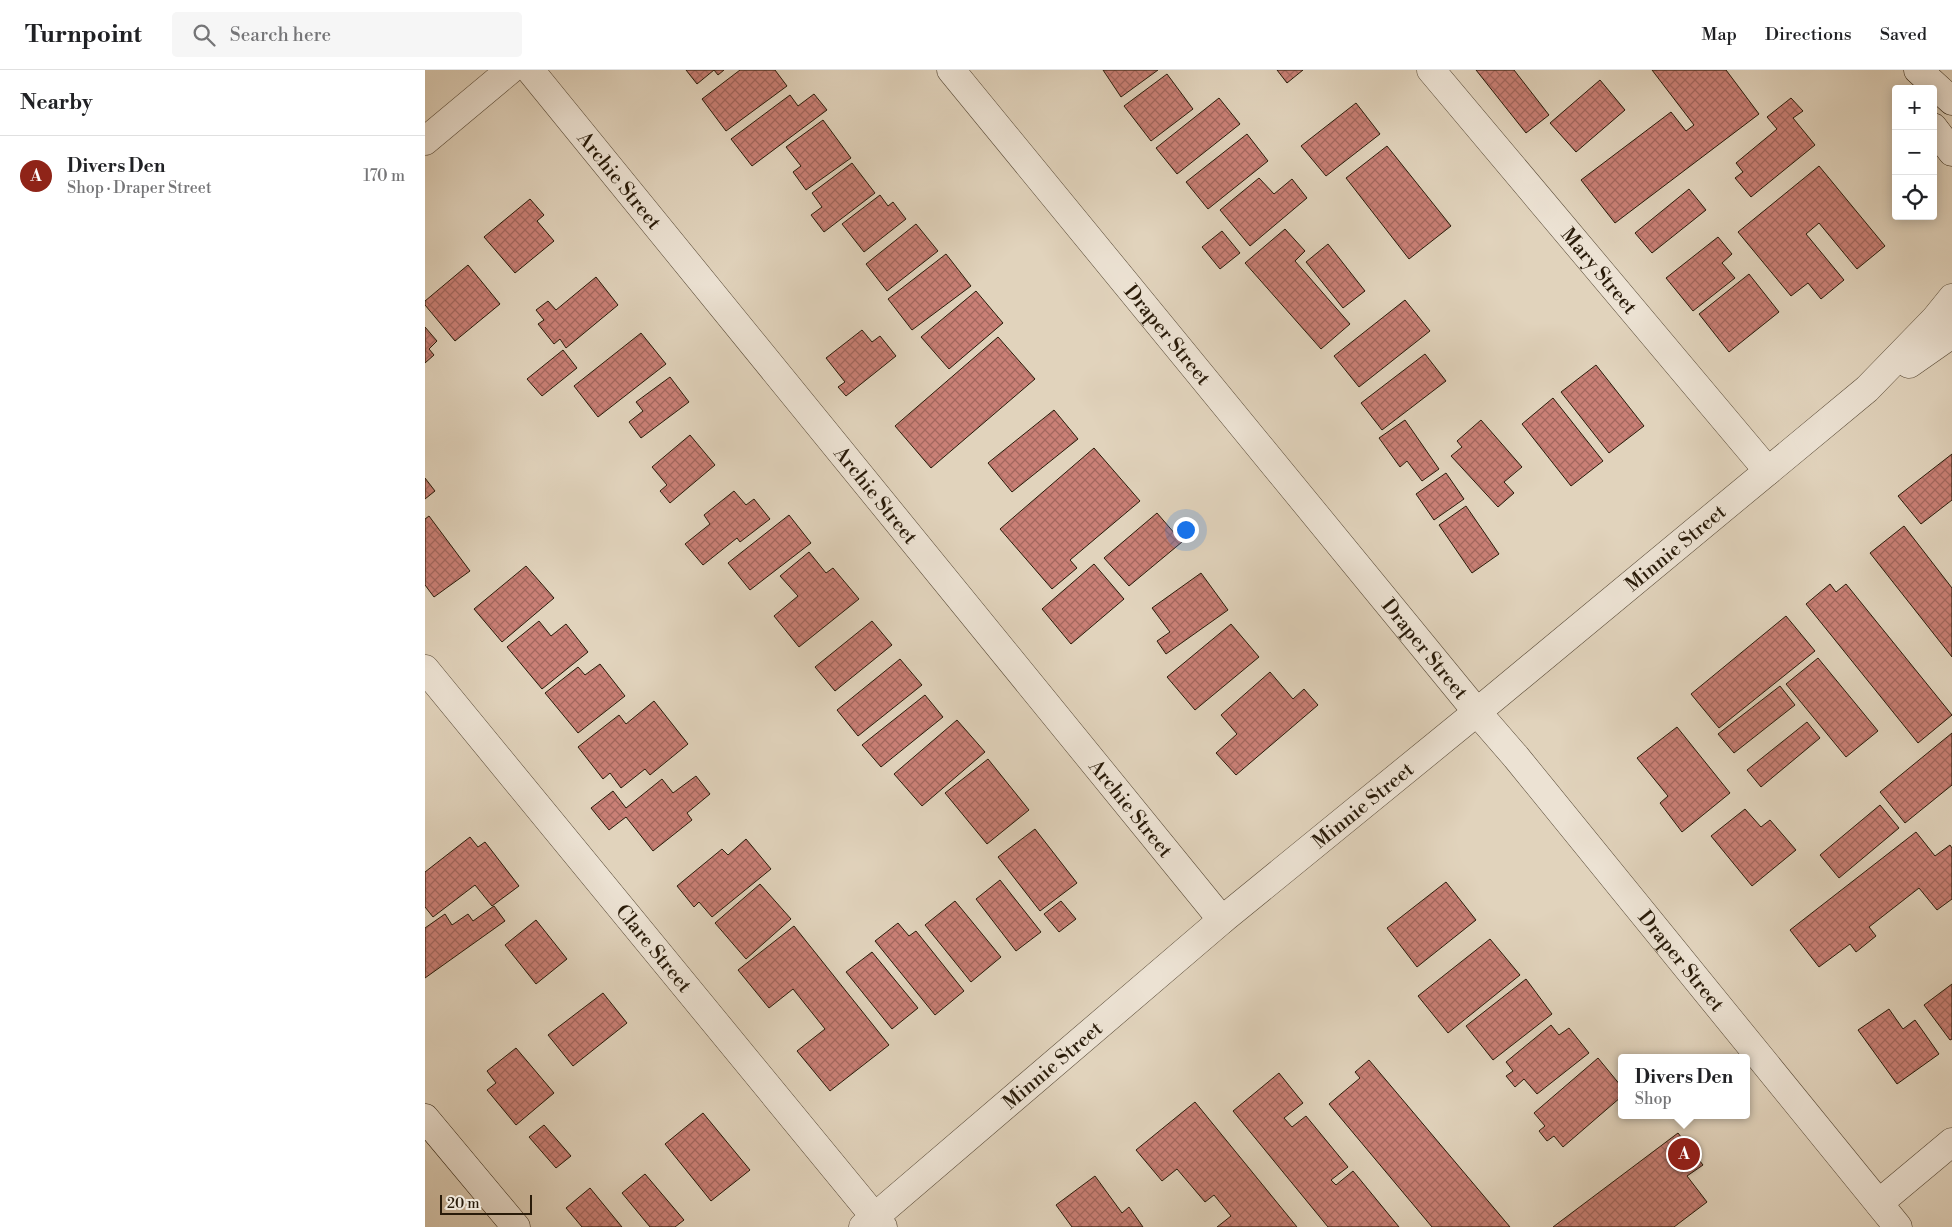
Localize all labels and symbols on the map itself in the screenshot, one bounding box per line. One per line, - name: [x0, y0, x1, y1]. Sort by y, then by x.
- street label: Archie Street: [571, 126, 666, 235]
- street label: Mary Street: [1555, 223, 1642, 320]
- street label: Draper Street: [1118, 280, 1215, 391]
- street label: Archie Street: [827, 441, 922, 550]
- street label: Minnie Street: [1621, 500, 1732, 598]
- your location: [1173, 517, 1199, 543]
- street label: Draper Street: [1375, 594, 1473, 705]
- street label: Archie Street: [1082, 754, 1177, 863]
- street label: Minnie Street: [1308, 758, 1419, 855]
- street label: Clare Street: [609, 900, 696, 998]
- street label: Draper Street: [1632, 906, 1729, 1017]
- street label: Minnie Street: [998, 1017, 1108, 1116]
- pin: A: [1668, 1135, 1700, 1173]
- scale bar: [440, 1192, 533, 1215]

